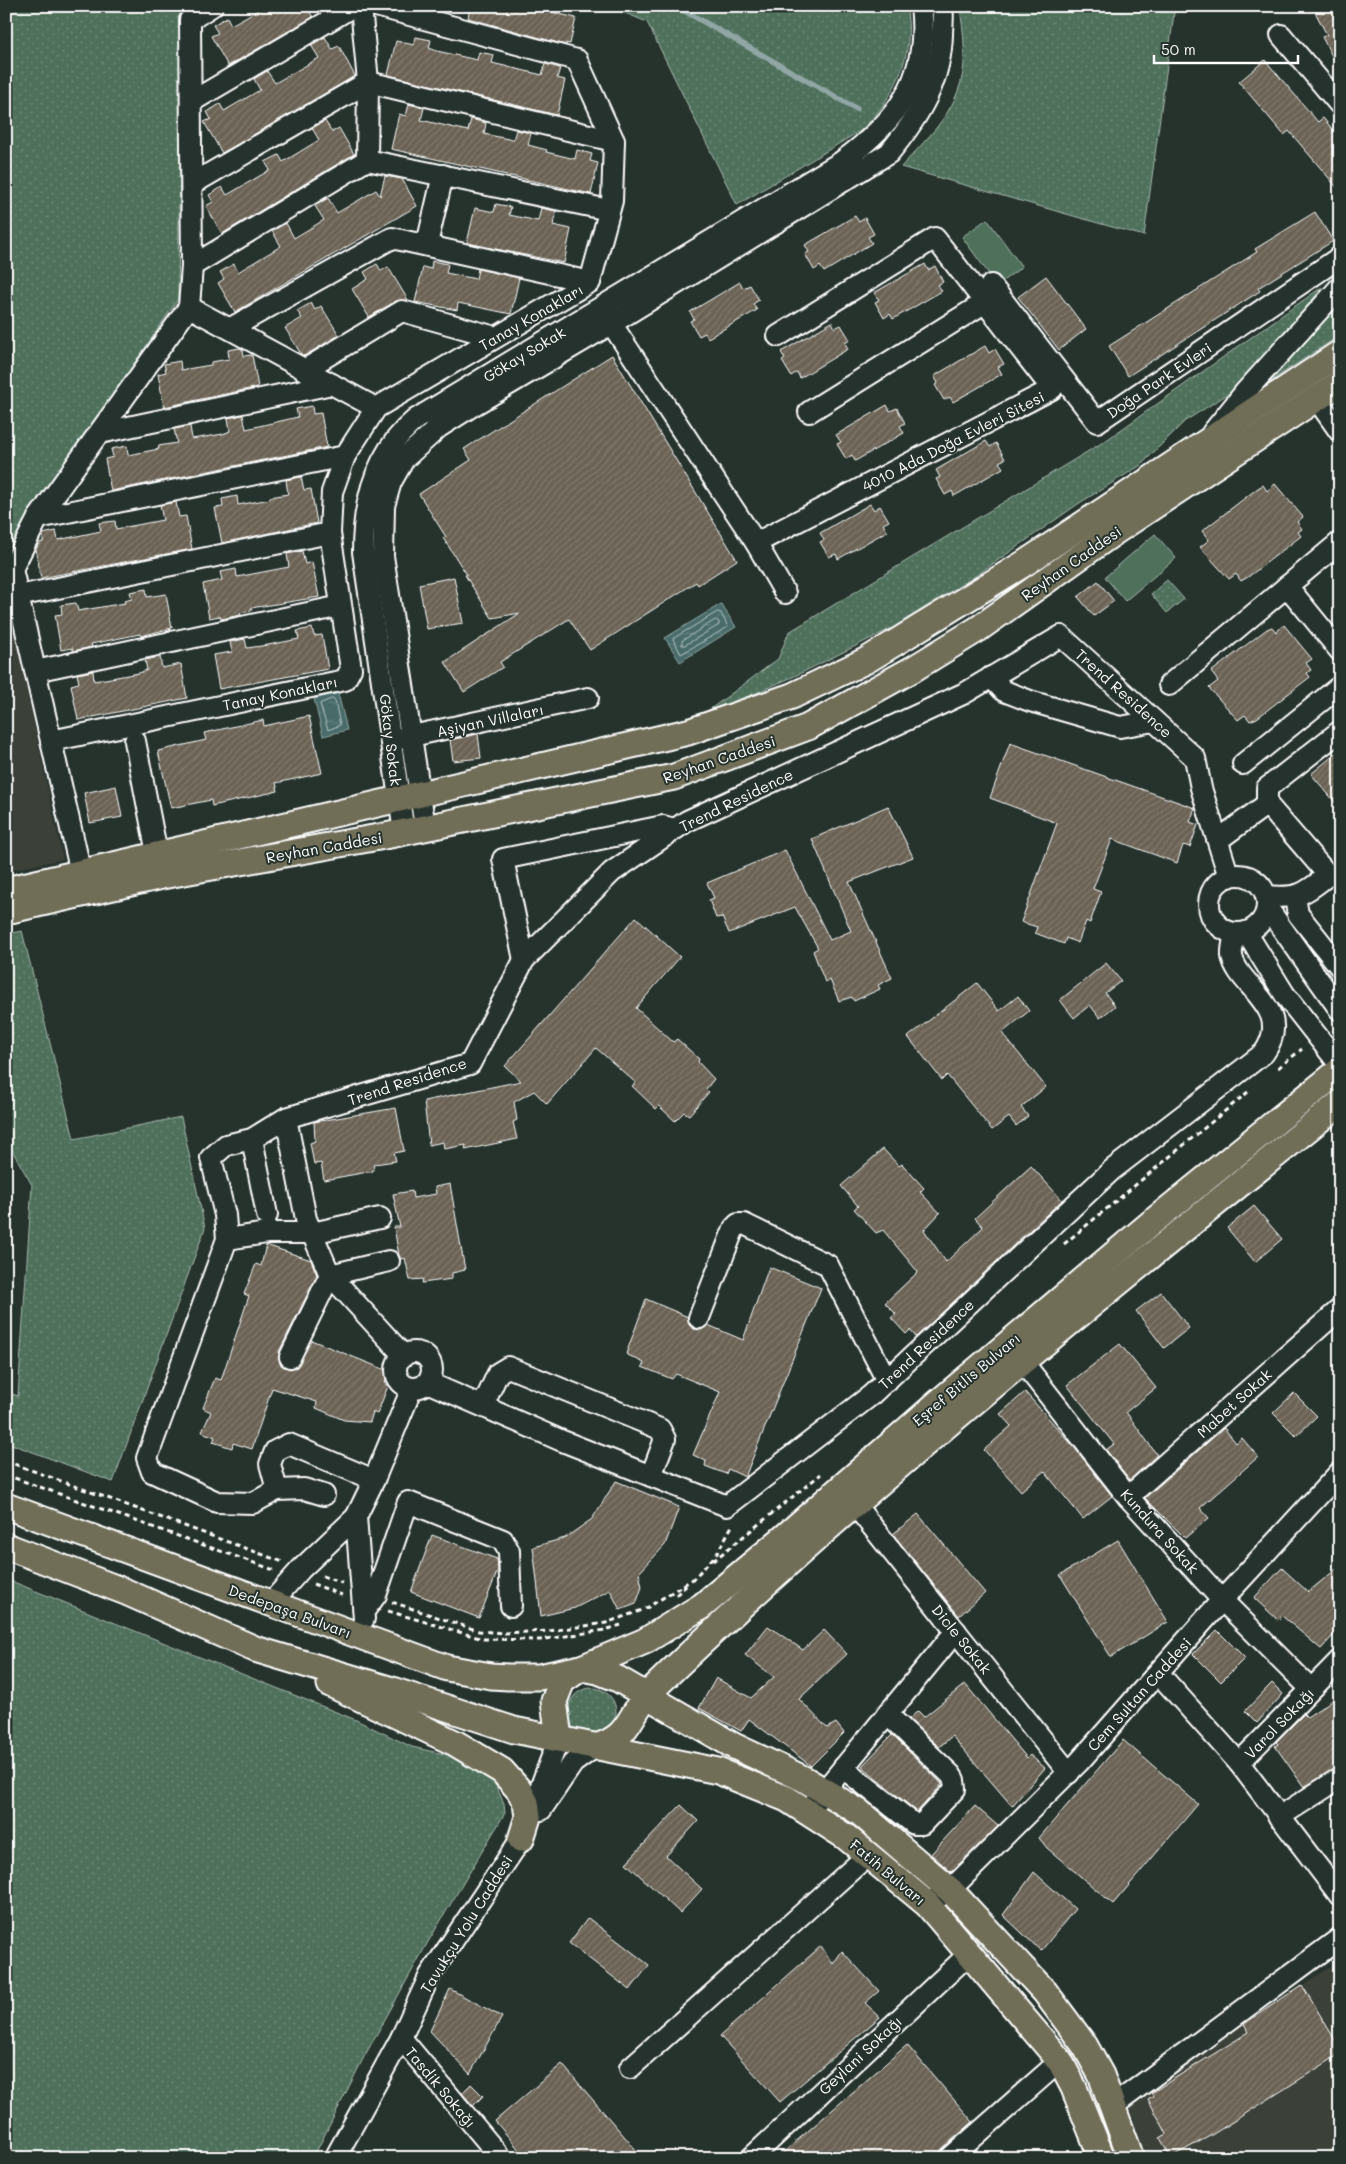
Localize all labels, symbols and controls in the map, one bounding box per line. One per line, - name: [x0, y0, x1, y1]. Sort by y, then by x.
- scale bar: [1154, 32, 1297, 64]
- text: 50 m: [1161, 39, 1196, 59]
- street label: Tanay Konakları: [475, 279, 587, 355]
- street label: Gökay Sokak: [479, 322, 569, 386]
- street label: Doğa Park Evleri: [1103, 337, 1215, 423]
- street label: 4010 Ada Doğa Evleri Sitesi: [858, 386, 1048, 496]
- street label: Reyhan Caddesi: [1017, 521, 1125, 605]
- street label: Trend Residence: [1071, 644, 1177, 742]
- street label: Tanay Konakları: [221, 671, 339, 715]
- street label: Gökay Sokak: [375, 693, 407, 787]
- street label: Aşiyan Villaları: [435, 699, 545, 741]
- street label: Reyhan Caddesi: [660, 730, 778, 788]
- street label: Trend Residence: [676, 764, 796, 836]
- street label: Reyhan Caddesi: [264, 827, 384, 867]
- street label: Trend Residence: [345, 1052, 469, 1110]
- street label: Trend Residence: [874, 1294, 978, 1394]
- street label: Eşref Bitlis Bulvarı: [908, 1328, 1024, 1430]
- street label: Mabet Sokak: [1192, 1364, 1276, 1442]
- street label: Kundura Sokak: [1117, 1484, 1203, 1578]
- street label: Dedepaşa Bulvarı: [226, 1580, 354, 1642]
- street label: Dicle Sokak: [928, 1600, 996, 1678]
- street label: Cem Sultan Caddesi: [1083, 1633, 1195, 1755]
- street label: Varol Sokağı: [1240, 1683, 1318, 1763]
- street label: Fatih Bulvarı: [846, 1834, 930, 1910]
- street label: Tavukçu Yolu Caddesi: [415, 1851, 517, 1997]
- street label: Geylani Sokağı: [814, 2011, 906, 2099]
- street label: Tasdik Sokağı: [401, 2042, 481, 2132]

